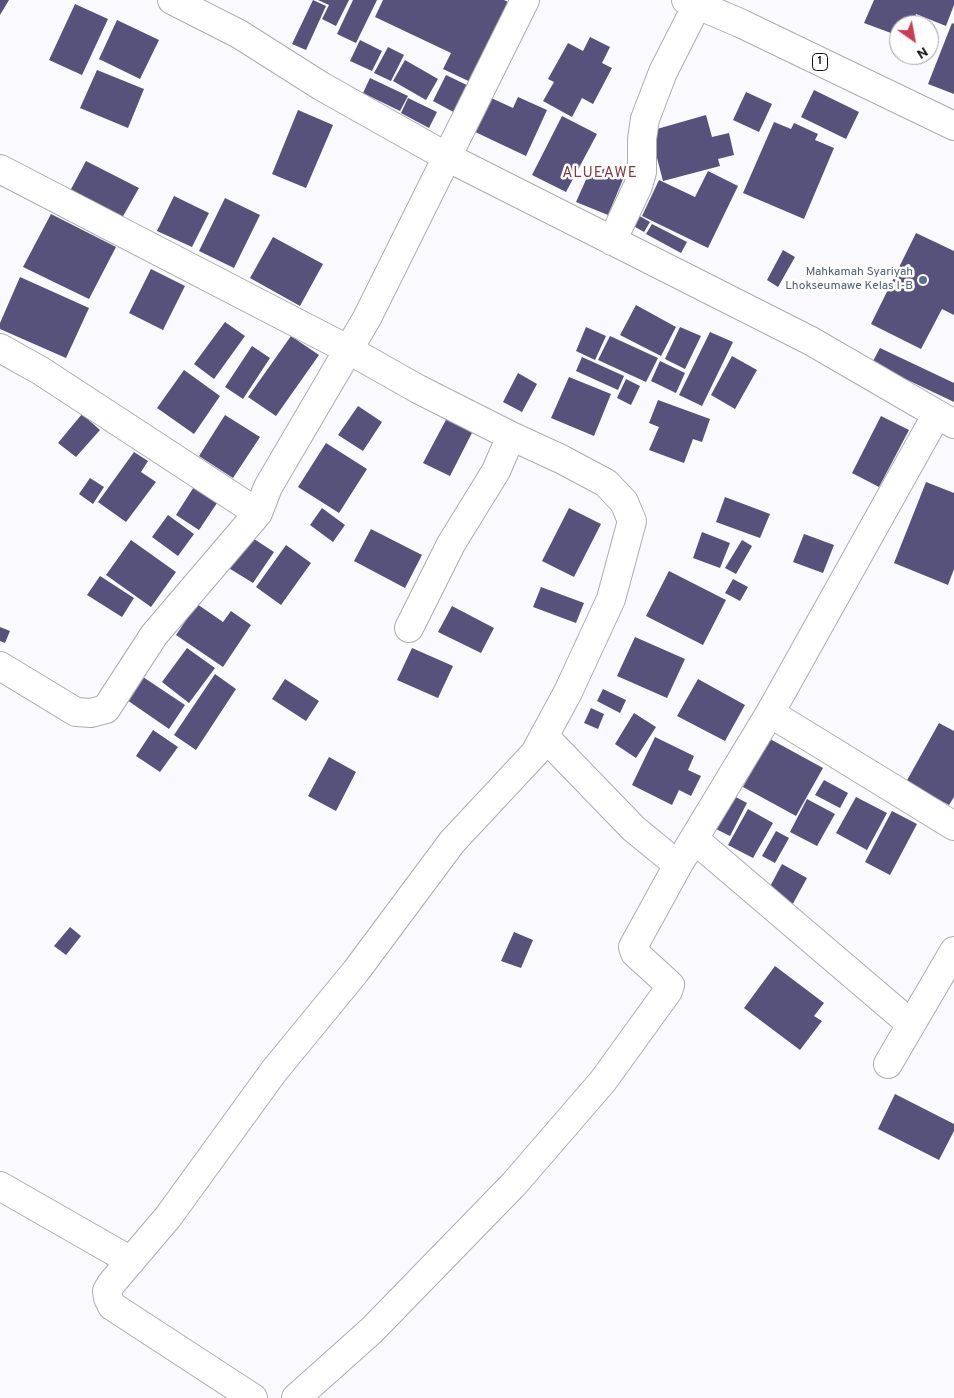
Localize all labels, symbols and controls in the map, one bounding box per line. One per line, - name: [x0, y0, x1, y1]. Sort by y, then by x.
- north arrow: [889, 15, 939, 65]
- text: N: [913, 42, 931, 62]
- road number: 1: [812, 54, 828, 70]
- district label: ALUEAWE: [561, 165, 639, 183]
- place label: Mahkamah Syariyah Lhokseumawe Kelas I-B: [785, 266, 913, 294]
- marker: Mahkamah Syariyah Lhokseumawe Kelas I-B: [917, 274, 929, 286]

